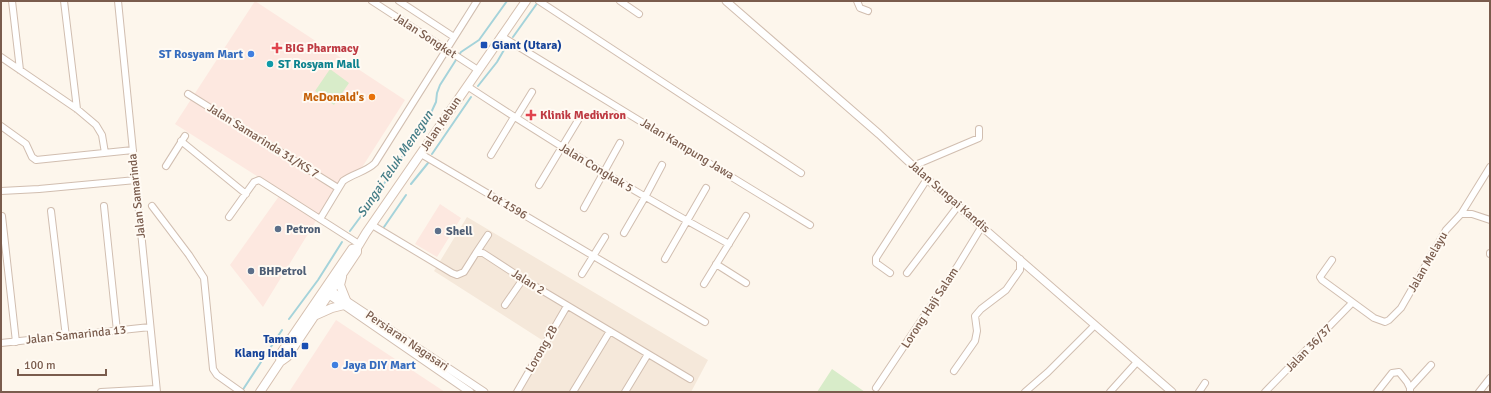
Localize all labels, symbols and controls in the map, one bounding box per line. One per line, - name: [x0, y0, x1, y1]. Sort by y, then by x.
- street label: Jalan Songket: [391, 10, 459, 62]
- place label: Giant (Utara): [492, 38, 562, 53]
- marker: Giant (Utara): [479, 40, 489, 50]
- place label: BIG Pharmacy: [285, 41, 359, 56]
- marker: BIG Pharmacy: [272, 43, 282, 53]
- place label: ST Rosyam Mart: [159, 47, 243, 62]
- marker: ST Rosyam Mart: [246, 49, 256, 59]
- place label: ST Rosyam Mall: [278, 57, 360, 72]
- marker: ST Rosyam Mall: [265, 59, 275, 69]
- place label: McDonald's: [303, 90, 365, 105]
- marker: McDonald's: [367, 92, 377, 102]
- street label: Jalan Kebun: [417, 94, 465, 154]
- street label: Jalan Samarinda 31/KS 7: [204, 101, 322, 181]
- water label: Sungai Teluk Menegun: [353, 107, 437, 220]
- place label: Klinik Mediviron: [540, 108, 627, 123]
- marker: Klinik Mediviron: [525, 109, 537, 121]
- street label: Jalan Kampung Jawa: [637, 115, 737, 183]
- street label: Jalan Congkak 5: [556, 140, 636, 196]
- street label: Jalan Samarinda: [125, 153, 149, 239]
- street label: Jalan Sungai Kandis: [905, 158, 993, 236]
- street label: Lot 1596: [484, 187, 530, 223]
- place label: Petron: [286, 222, 321, 237]
- marker: Petron: [273, 224, 283, 234]
- place label: Shell: [446, 224, 473, 239]
- marker: Shell: [433, 226, 443, 236]
- street label: Jalan Melayu: [1405, 229, 1451, 295]
- place label: BHPetrol: [259, 264, 307, 279]
- street label: Lorong Haji Salam: [898, 265, 962, 351]
- marker: BHPetrol: [246, 266, 256, 276]
- street label: Jalan 2: [509, 266, 547, 298]
- street label: Persiaran Nagasari: [363, 308, 451, 374]
- street label: Jalan 36/37: [1282, 321, 1336, 375]
- street label: Jalan Samarinda 13: [25, 322, 127, 348]
- street label: Lorong 2B: [523, 323, 561, 375]
- place label: Taman Klang Indah: [234, 332, 297, 361]
- marker: Taman Klang Indah: [300, 341, 310, 351]
- scale bar: [18, 351, 106, 377]
- text: 100 m: [24, 358, 56, 373]
- place label: Jaya DIY Mart: [343, 358, 416, 373]
- marker: Jaya DIY Mart: [330, 360, 340, 370]

